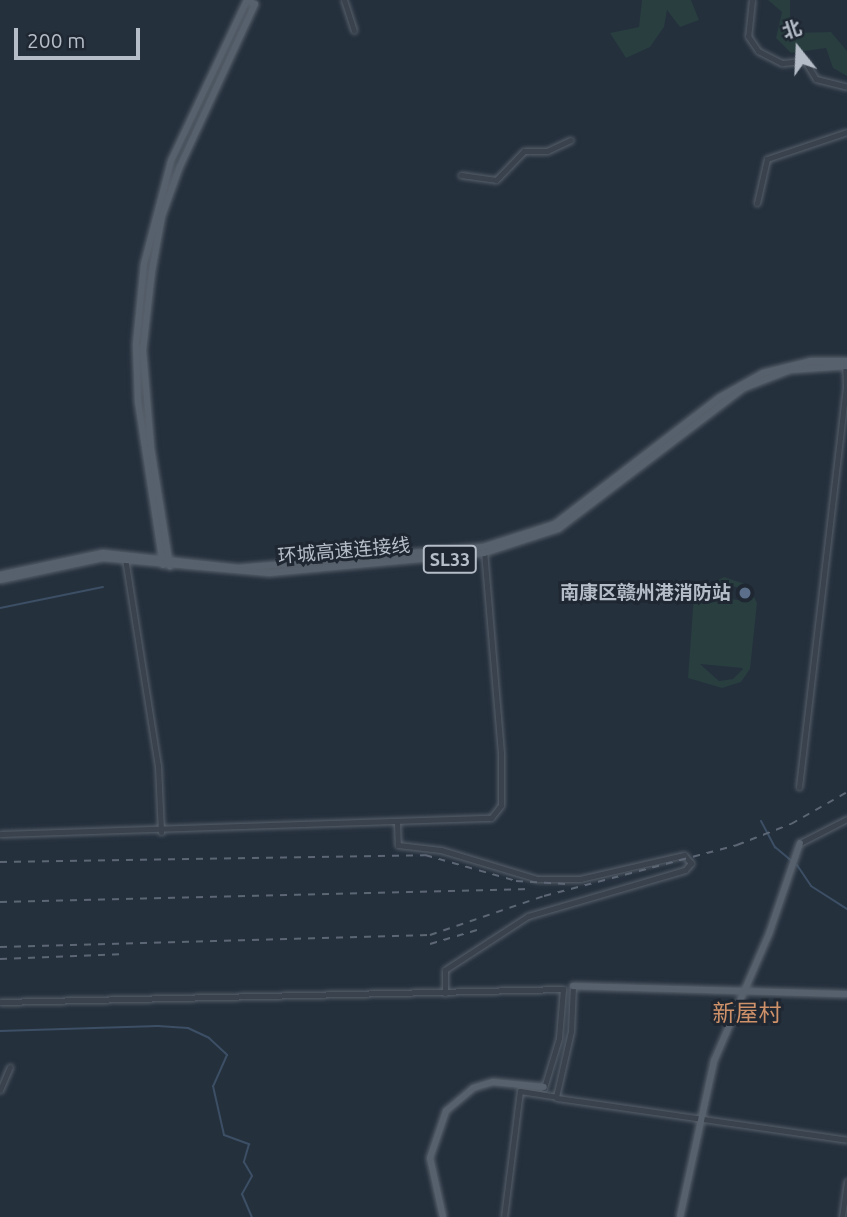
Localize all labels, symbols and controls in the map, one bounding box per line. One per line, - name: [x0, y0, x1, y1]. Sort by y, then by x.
- scale bar: [18, 14, 144, 58]
- north arrow: [763, 14, 833, 84]
- text: 北: [779, 16, 804, 42]
- text: 200 m: [27, 28, 85, 52]
- street label: 环城高速连接线: [277, 534, 411, 568]
- road number: SL33: [422, 544, 478, 574]
- place label: 南康区赣州港消防站: [560, 582, 731, 604]
- marker: 南康区赣州港消防站: [737, 585, 753, 601]
- district label: 新屋村: [713, 999, 781, 1027]

